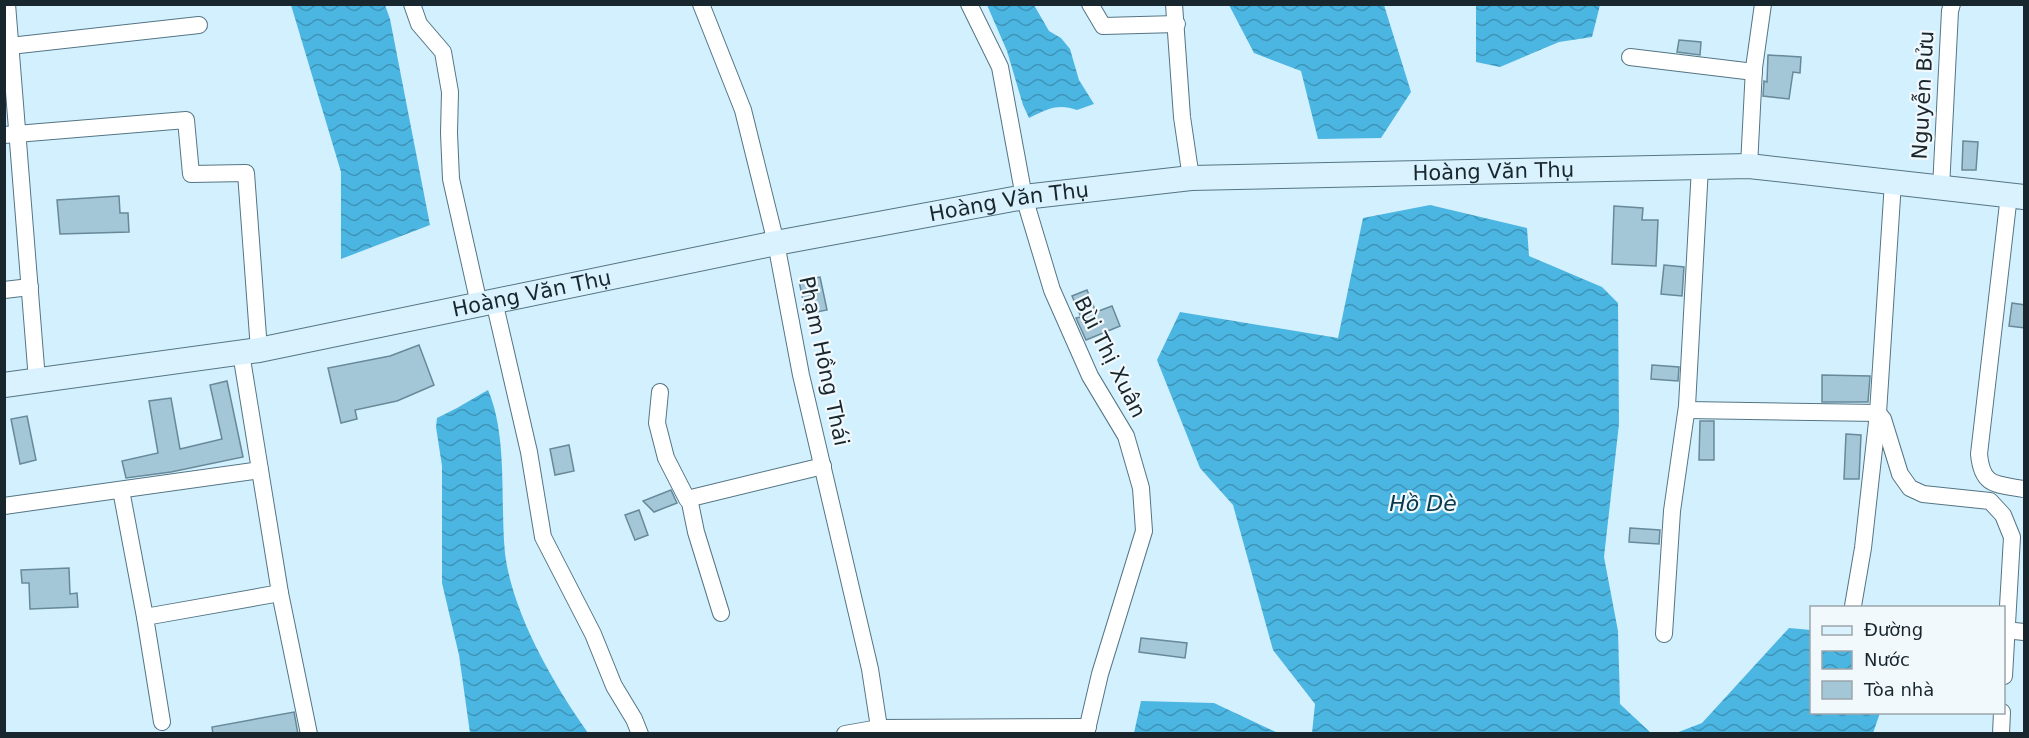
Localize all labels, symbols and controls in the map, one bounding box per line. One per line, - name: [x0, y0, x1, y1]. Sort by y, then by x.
- street label: Nguyễn Bửu: [1907, 30, 1938, 160]
- street label: Hoàng Văn Thụ: [1412, 158, 1574, 185]
- street label: Hoàng Văn Thụ: [927, 178, 1090, 226]
- street label: Hoàng Văn Thụ: [450, 265, 613, 322]
- street label: Phạm Hồng Thái: [794, 274, 854, 448]
- street label: Bùi Thị Xuân: [1069, 292, 1151, 422]
- water label: Hồ Dè: [1389, 491, 1457, 516]
- legend: [1810, 606, 2005, 714]
- text: Đường: [1864, 619, 1923, 640]
- text: Nước: [1864, 649, 1910, 670]
- text: Tòa nhà: [1863, 679, 1934, 700]

